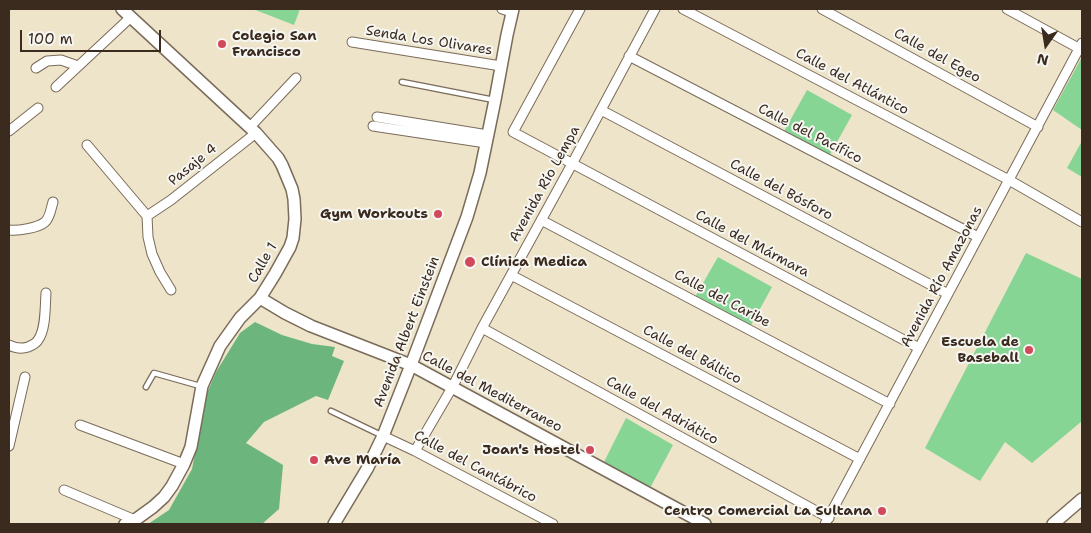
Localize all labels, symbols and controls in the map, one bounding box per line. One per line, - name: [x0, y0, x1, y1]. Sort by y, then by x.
- scale bar: [22, 20, 164, 52]
- north arrow: [1021, 20, 1071, 70]
- street label: Senda Los Olivares: [364, 23, 494, 59]
- street label: Calle del Egeo: [891, 25, 983, 87]
- place label: Colegio San Francisco: [232, 28, 316, 60]
- text: 100 m: [28, 29, 73, 49]
- marker: Colegio San Francisco: [216, 38, 228, 50]
- street label: Calle del Atlántico: [793, 45, 911, 119]
- text: N: [1035, 50, 1050, 70]
- street label: Calle del Pacífico: [755, 101, 865, 167]
- street label: Avenida Río Lempa: [506, 123, 584, 245]
- street label: Pasaje 4: [165, 140, 221, 190]
- street label: Calle del Bósforo: [727, 156, 835, 224]
- street label: Avenida Río Amazonas: [898, 204, 986, 350]
- place label: Gym Workouts: [320, 206, 428, 222]
- street label: Calle del Mármara: [692, 207, 812, 281]
- marker: Gym Workouts: [432, 208, 444, 220]
- street label: Calle 1: [245, 240, 281, 286]
- street label: Avenida Albert Einstein: [370, 254, 444, 410]
- place label: Clínica Medica: [481, 254, 587, 270]
- marker: Clínica Medica: [463, 255, 477, 269]
- street label: Calle del Caribe: [671, 267, 773, 331]
- street label: Calle del Báltico: [640, 322, 744, 388]
- place label: Escuela de Baseball: [941, 334, 1019, 367]
- marker: Escuela de Baseball: [1023, 344, 1035, 356]
- street label: Calle del Mediterraneo: [419, 348, 565, 436]
- street label: Calle del Adriático: [603, 373, 721, 449]
- street label: Calle del Cantábrico: [411, 427, 539, 507]
- place label: Joan's Hostel: [482, 442, 580, 458]
- marker: Joan's Hostel: [584, 444, 596, 456]
- place label: Ave María: [324, 452, 401, 468]
- marker: Ave María: [308, 454, 320, 466]
- place label: Centro Comercial La Sultana: [664, 503, 872, 519]
- marker: Centro Comercial La Sultana: [876, 505, 888, 517]

